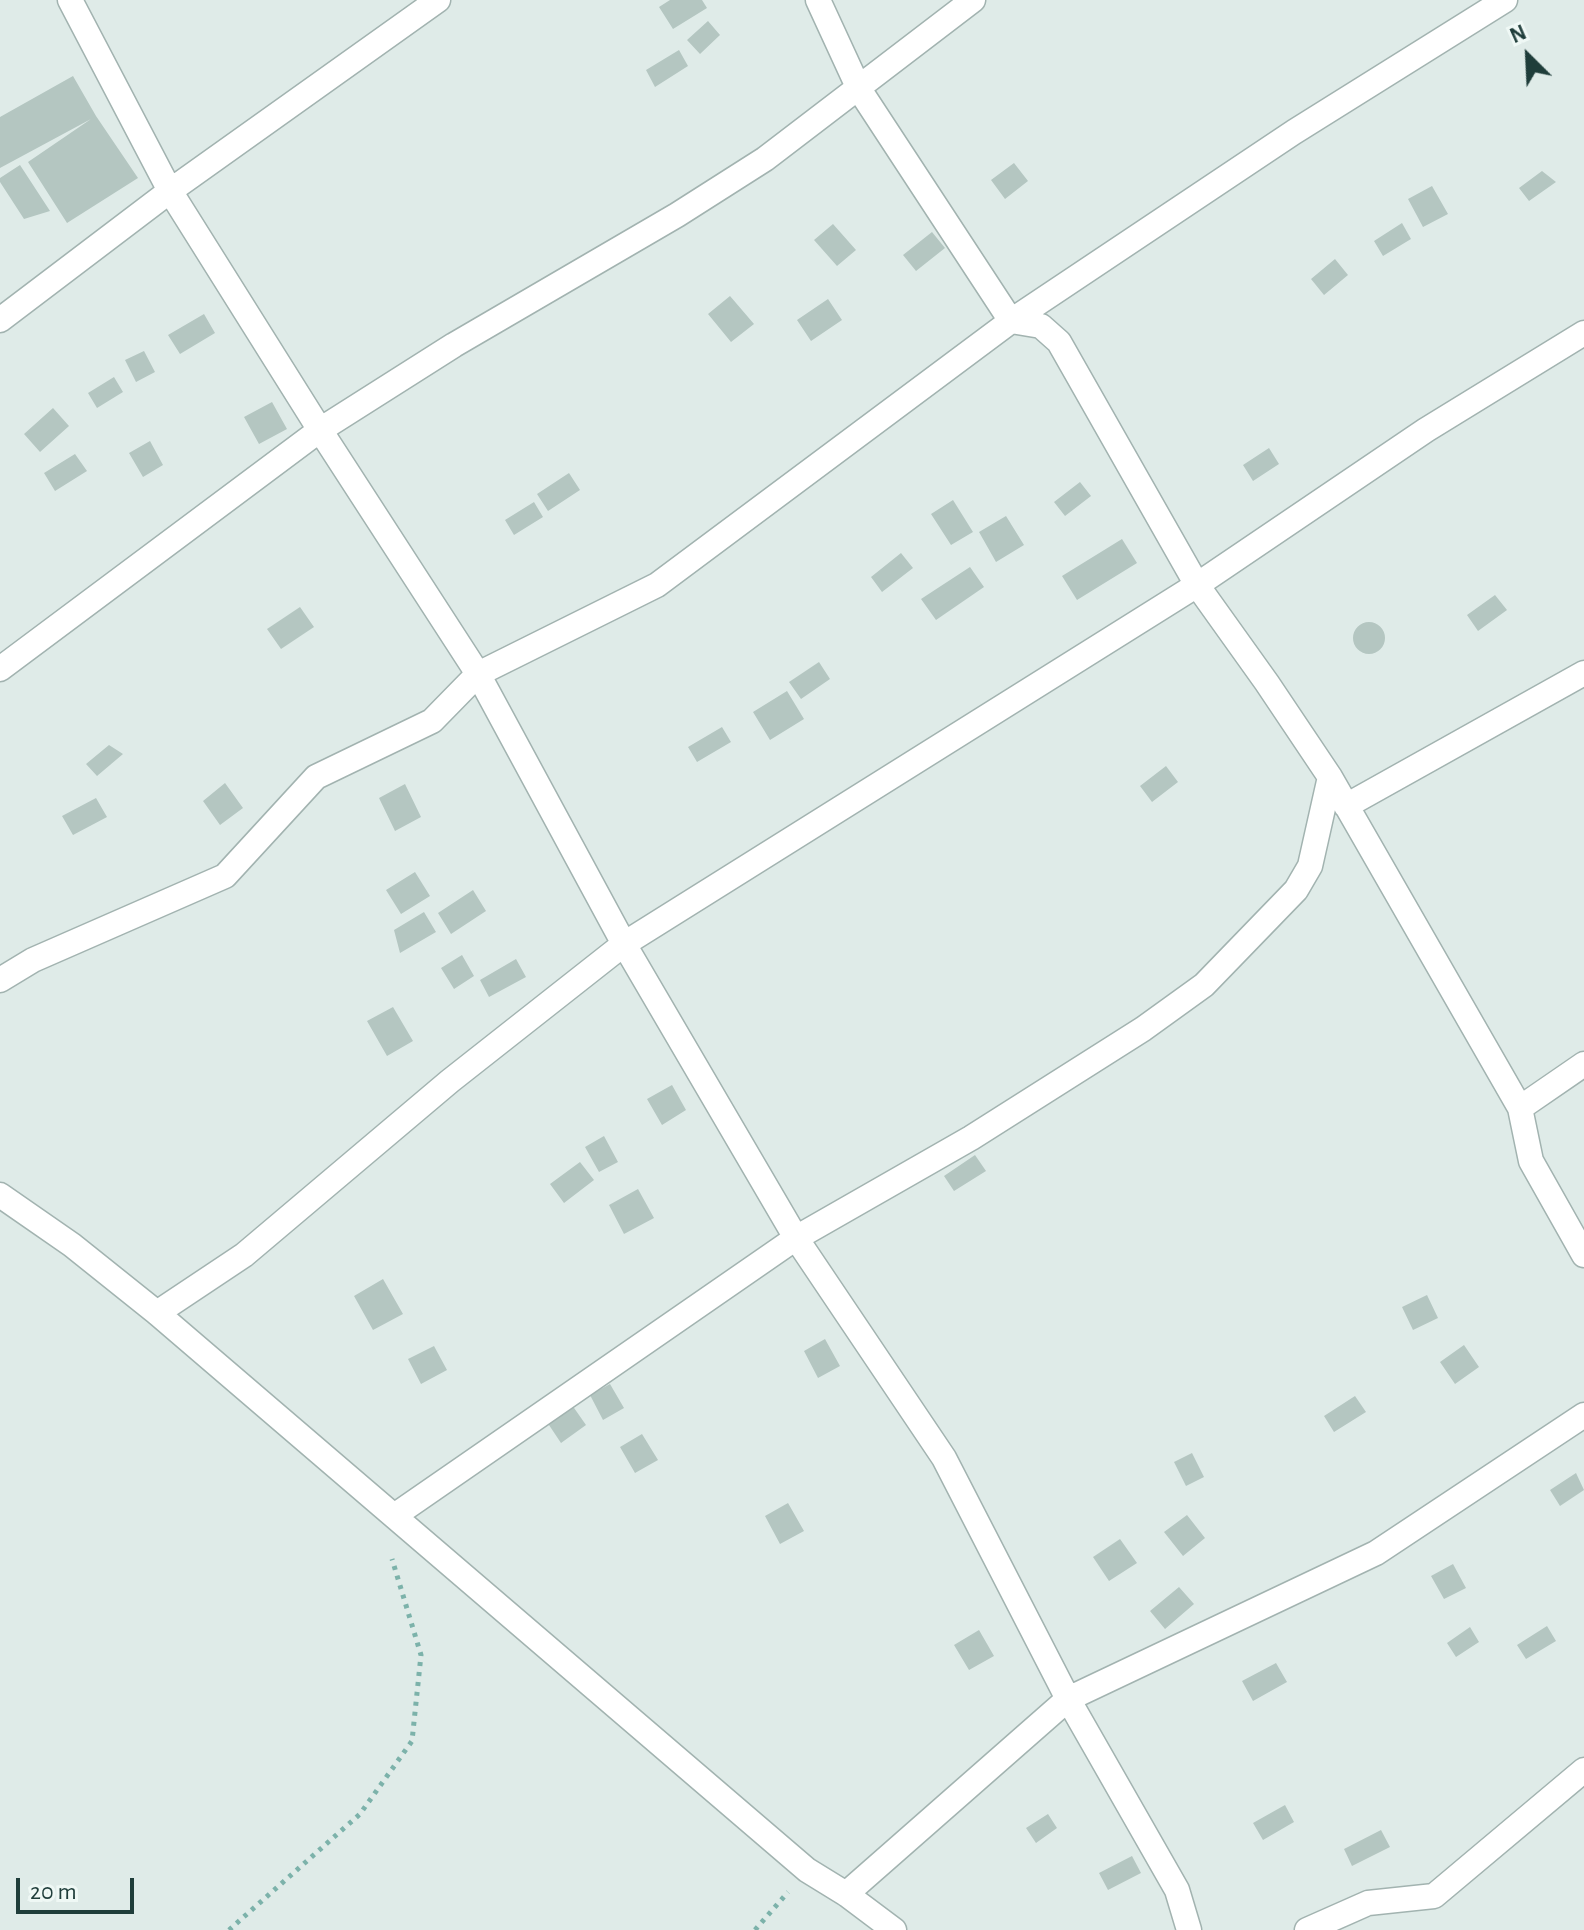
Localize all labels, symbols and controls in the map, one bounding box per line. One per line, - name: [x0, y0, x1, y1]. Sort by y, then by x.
- north arrow: [1488, 16, 1568, 96]
- text: N: [1507, 21, 1530, 47]
- scale bar: [20, 1862, 138, 1912]
- text: 20 m: [30, 1880, 77, 1904]

